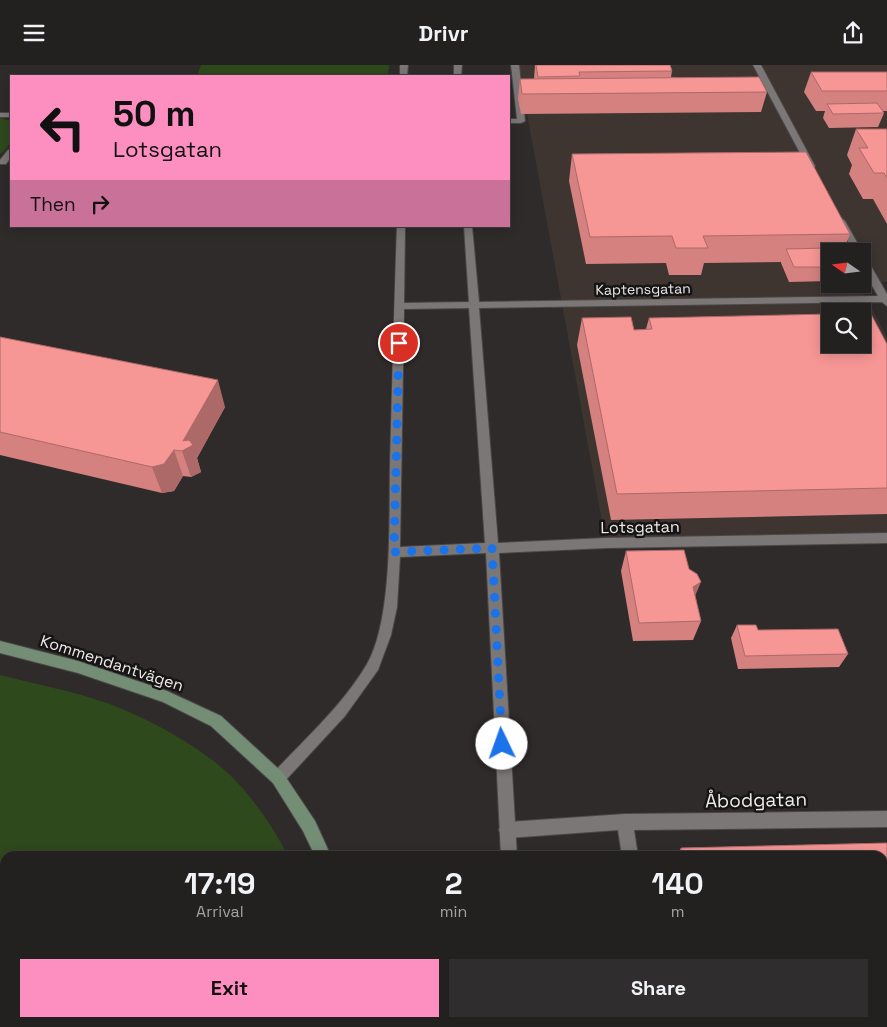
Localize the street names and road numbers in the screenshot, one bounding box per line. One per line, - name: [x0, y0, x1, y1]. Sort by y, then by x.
- street label: Kaptensgatan: [595, 279, 691, 299]
- street label: Lotsgatan: [600, 516, 680, 538]
- street label: Kommendantvägen: [38, 630, 186, 696]
- street label: Åbodgatan: [705, 787, 807, 813]

